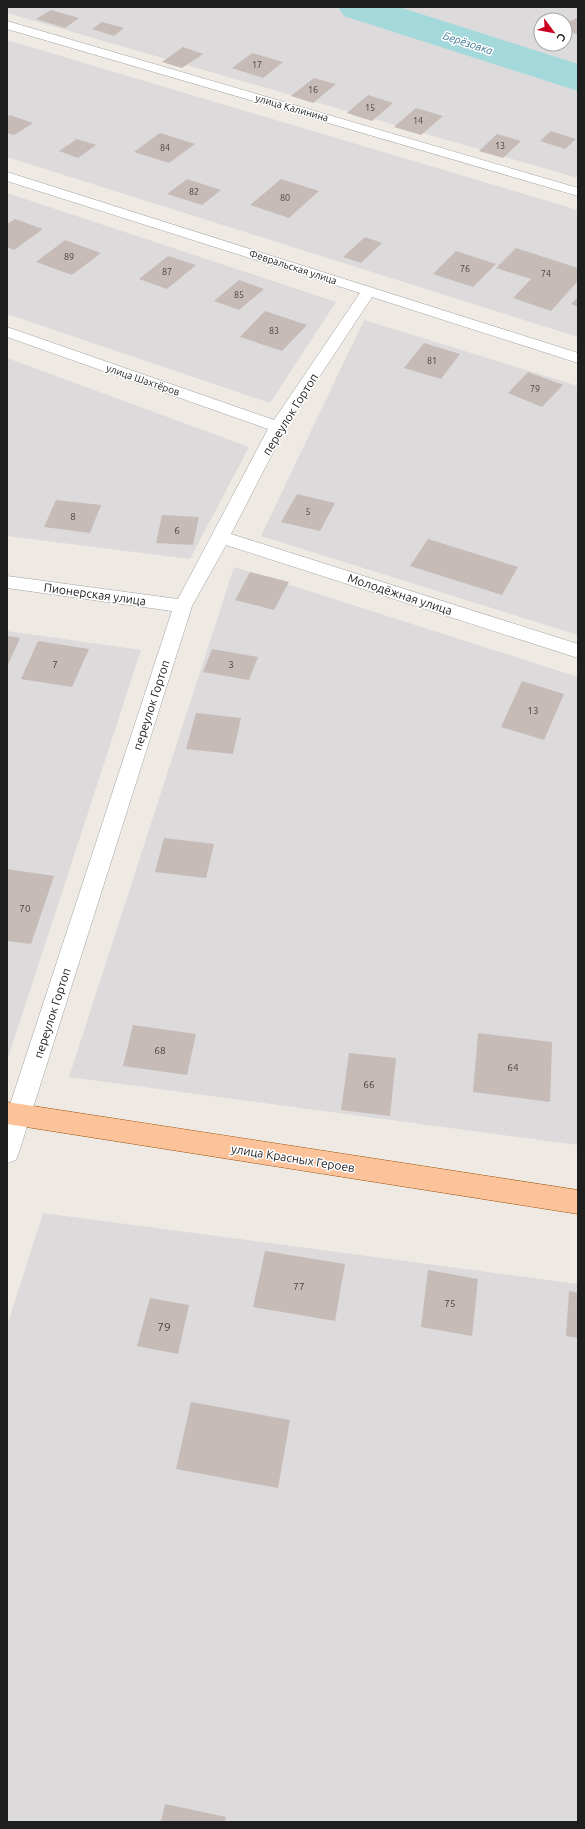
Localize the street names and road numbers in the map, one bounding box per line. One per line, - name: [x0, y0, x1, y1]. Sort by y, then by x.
- street label: улица Калинина: [254, 92, 330, 124]
- street label: Февральская улица: [248, 248, 338, 286]
- street label: улица Шахтёров: [105, 362, 181, 398]
- street label: переулок Гортоп: [260, 371, 320, 457]
- street label: Молодёжная улица: [346, 571, 454, 617]
- street label: Пионерская улица: [43, 580, 147, 608]
- street label: переулок Гортоп: [130, 658, 172, 752]
- street label: переулок Гортоп: [31, 966, 73, 1060]
- street label: улица Красных Героев: [230, 1142, 356, 1174]

